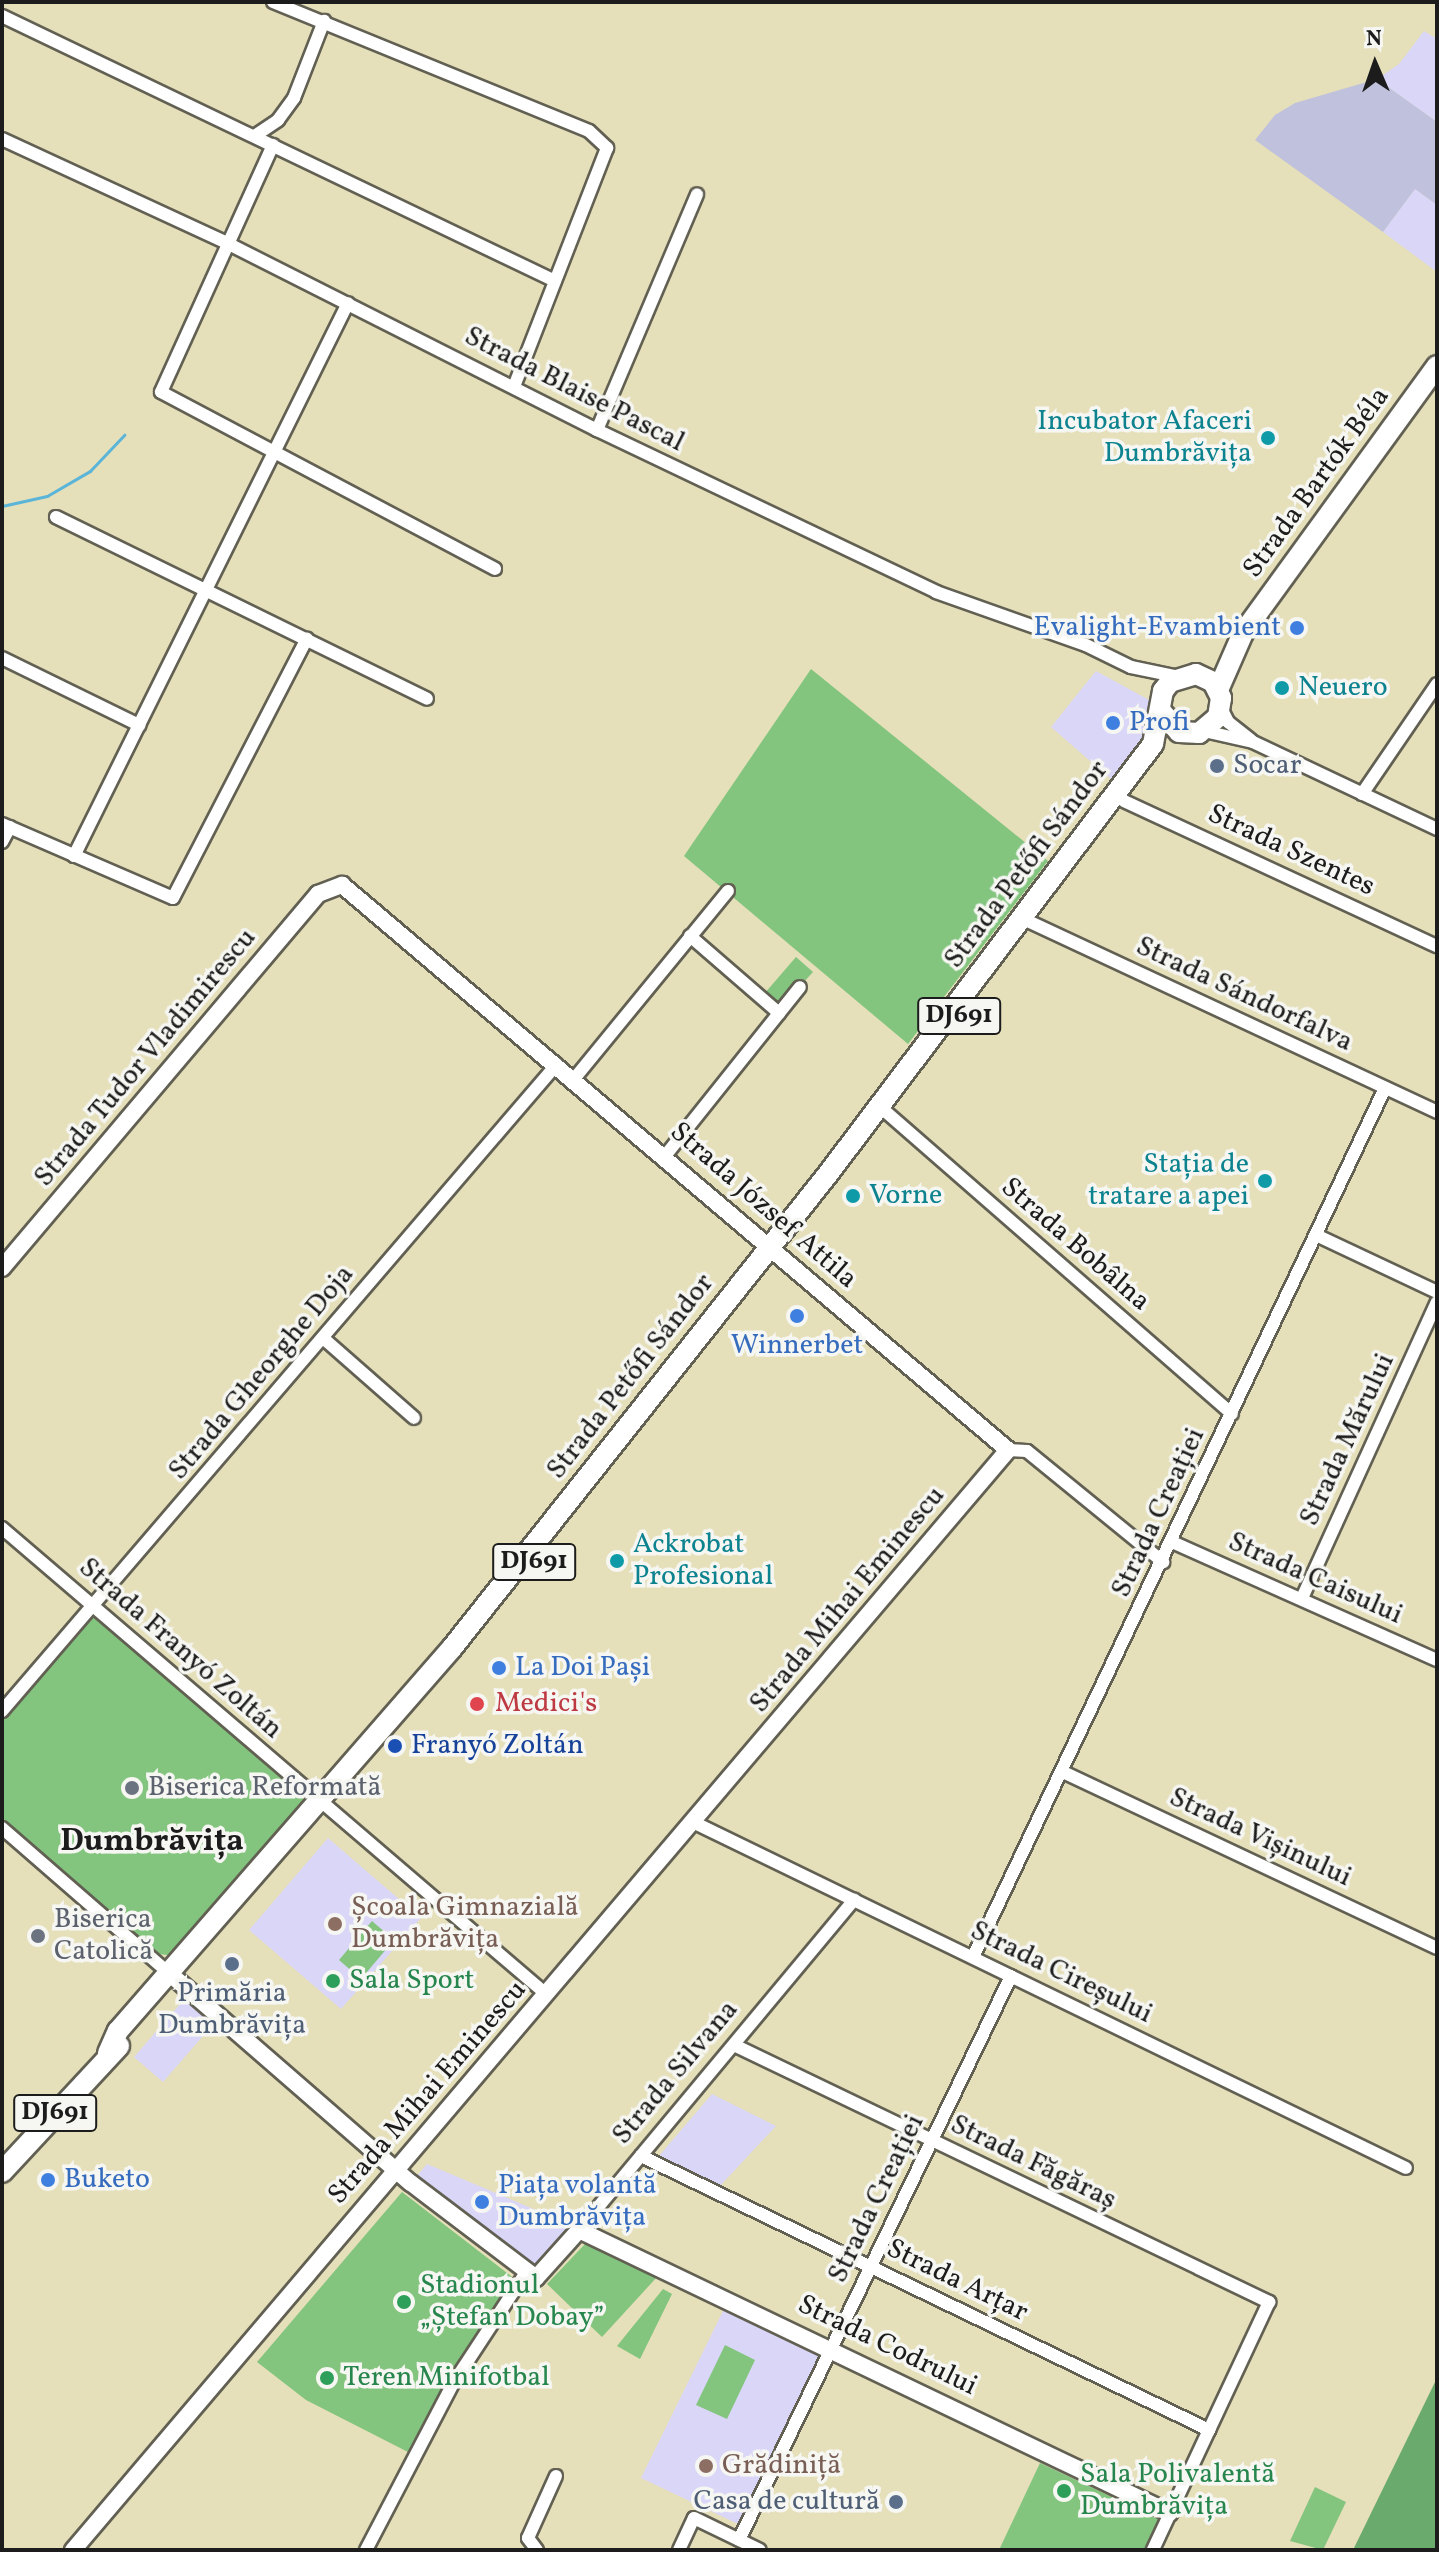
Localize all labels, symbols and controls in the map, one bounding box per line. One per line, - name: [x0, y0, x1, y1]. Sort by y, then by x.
- north arrow: [1335, 24, 1415, 104]
- text: N: [1366, 24, 1383, 55]
- street label: Strada Blaise Pascal: [458, 320, 690, 460]
- street label: Strada Bartók Béla: [1237, 381, 1397, 585]
- place label: Incubator Afaceri Dumbrăvița: [1037, 405, 1252, 471]
- marker: Incubator Afaceri Dumbrăvița: [1259, 429, 1277, 447]
- place label: Evalight-Evambient: [1034, 611, 1281, 645]
- marker: Evalight-Evambient: [1288, 619, 1306, 637]
- place label: Neuero: [1298, 671, 1388, 705]
- marker: Neuero: [1273, 679, 1291, 697]
- place label: Profi: [1129, 706, 1189, 740]
- marker: Profi: [1104, 714, 1122, 732]
- place label: Socar: [1233, 749, 1302, 783]
- street label: Strada Petőfi Sándor: [938, 754, 1116, 976]
- marker: Socar: [1208, 757, 1226, 775]
- street label: Strada Szentes: [1202, 798, 1380, 904]
- street label: Strada Tudor Vladimirescu: [27, 921, 265, 1195]
- street label: Strada Sándorfalva: [1130, 930, 1358, 1060]
- road number: DJ691: [917, 994, 1001, 1038]
- street label: Strada József Attila: [664, 1116, 862, 1296]
- place label: Stația de tratare a apei: [1088, 1148, 1249, 1214]
- street label: Strada Bobâlna: [994, 1171, 1156, 1319]
- marker: Stația de tratare a apei: [1256, 1172, 1274, 1190]
- place label: Vorne: [869, 1179, 942, 1213]
- marker: Vorne: [844, 1187, 862, 1205]
- street label: Strada Gheorghe Doja: [162, 1259, 362, 1487]
- street label: Strada Petőfi Sándor: [540, 1268, 722, 1486]
- marker: Winnerbet: [788, 1307, 806, 1325]
- place label: Winnerbet: [731, 1329, 863, 1363]
- street label: Strada Mărului: [1293, 1348, 1403, 1532]
- street label: Strada Creației: [1105, 1423, 1213, 1603]
- street label: Strada Mihai Eminescu: [743, 1480, 953, 1720]
- street label: Strada Caisului: [1223, 1526, 1407, 1632]
- place label: Ackrobat Profesional: [633, 1528, 773, 1594]
- road number: DJ691: [492, 1540, 576, 1584]
- street label: Strada Franyó Zoltán: [71, 1551, 289, 1747]
- marker: Ackrobat Profesional: [608, 1552, 626, 1570]
- place label: La Doi Pași: [515, 1651, 650, 1685]
- marker: La Doi Pași: [490, 1659, 508, 1677]
- place label: Medici's: [495, 1687, 597, 1721]
- marker: Medici's: [466, 1693, 488, 1715]
- place label: Franyó Zoltán: [411, 1729, 584, 1763]
- marker: Franyó Zoltán: [386, 1737, 404, 1755]
- place label: Biserica Reformată: [148, 1771, 381, 1805]
- marker: Biserica Reformată: [123, 1779, 141, 1797]
- street label: Strada Vișinului: [1163, 1781, 1357, 1895]
- district label: Dumbrăvița: [60, 1823, 244, 1861]
- place label: Școala Gimnazială Dumbrăvița: [351, 1891, 579, 1957]
- place label: Biserica Catolică: [54, 1903, 153, 1969]
- street label: Strada Cireșului: [964, 1914, 1158, 2032]
- marker: Școala Gimnazială Dumbrăvița: [326, 1915, 344, 1933]
- marker: Biserica Catolică: [29, 1927, 47, 1945]
- marker: Primăria Dumbrăvița: [223, 1955, 241, 1973]
- place label: Sala Sport: [349, 1964, 474, 1998]
- marker: Sala Sport: [324, 1972, 342, 1990]
- street label: Strada Mihai Eminescu: [322, 1974, 534, 2212]
- place label: Primăria Dumbrăvița: [158, 1977, 306, 2043]
- street label: Strada Silvana: [606, 1994, 746, 2152]
- road number: DJ691: [13, 2091, 97, 2135]
- street label: Strada Făgăraș: [945, 2108, 1121, 2218]
- street label: Strada Creației: [822, 2109, 932, 2289]
- place label: Buketo: [64, 2163, 150, 2197]
- place label: Piața volantă Dumbrăvița: [498, 2169, 658, 2235]
- marker: Buketo: [39, 2171, 57, 2189]
- marker: Piața volantă Dumbrăvița: [473, 2193, 491, 2211]
- street label: Strada Arțar: [881, 2232, 1033, 2330]
- place label: Stadionul „Ștefan Dobay”: [420, 2269, 604, 2335]
- street label: Strada Codrului: [792, 2288, 982, 2404]
- marker: Stadionul „Ștefan Dobay”: [395, 2293, 413, 2311]
- place label: Teren Minifotbal: [343, 2361, 550, 2395]
- marker: Teren Minifotbal: [318, 2369, 336, 2387]
- place label: Grădiniță: [722, 2449, 841, 2483]
- marker: Grădiniță: [697, 2457, 715, 2475]
- place label: Sala Polivalentă Dumbrăvița: [1080, 2458, 1275, 2524]
- marker: Sala Polivalentă Dumbrăvița: [1055, 2482, 1073, 2500]
- place label: Casa de cultură: [694, 2485, 880, 2519]
- marker: Casa de cultură: [887, 2493, 905, 2511]

